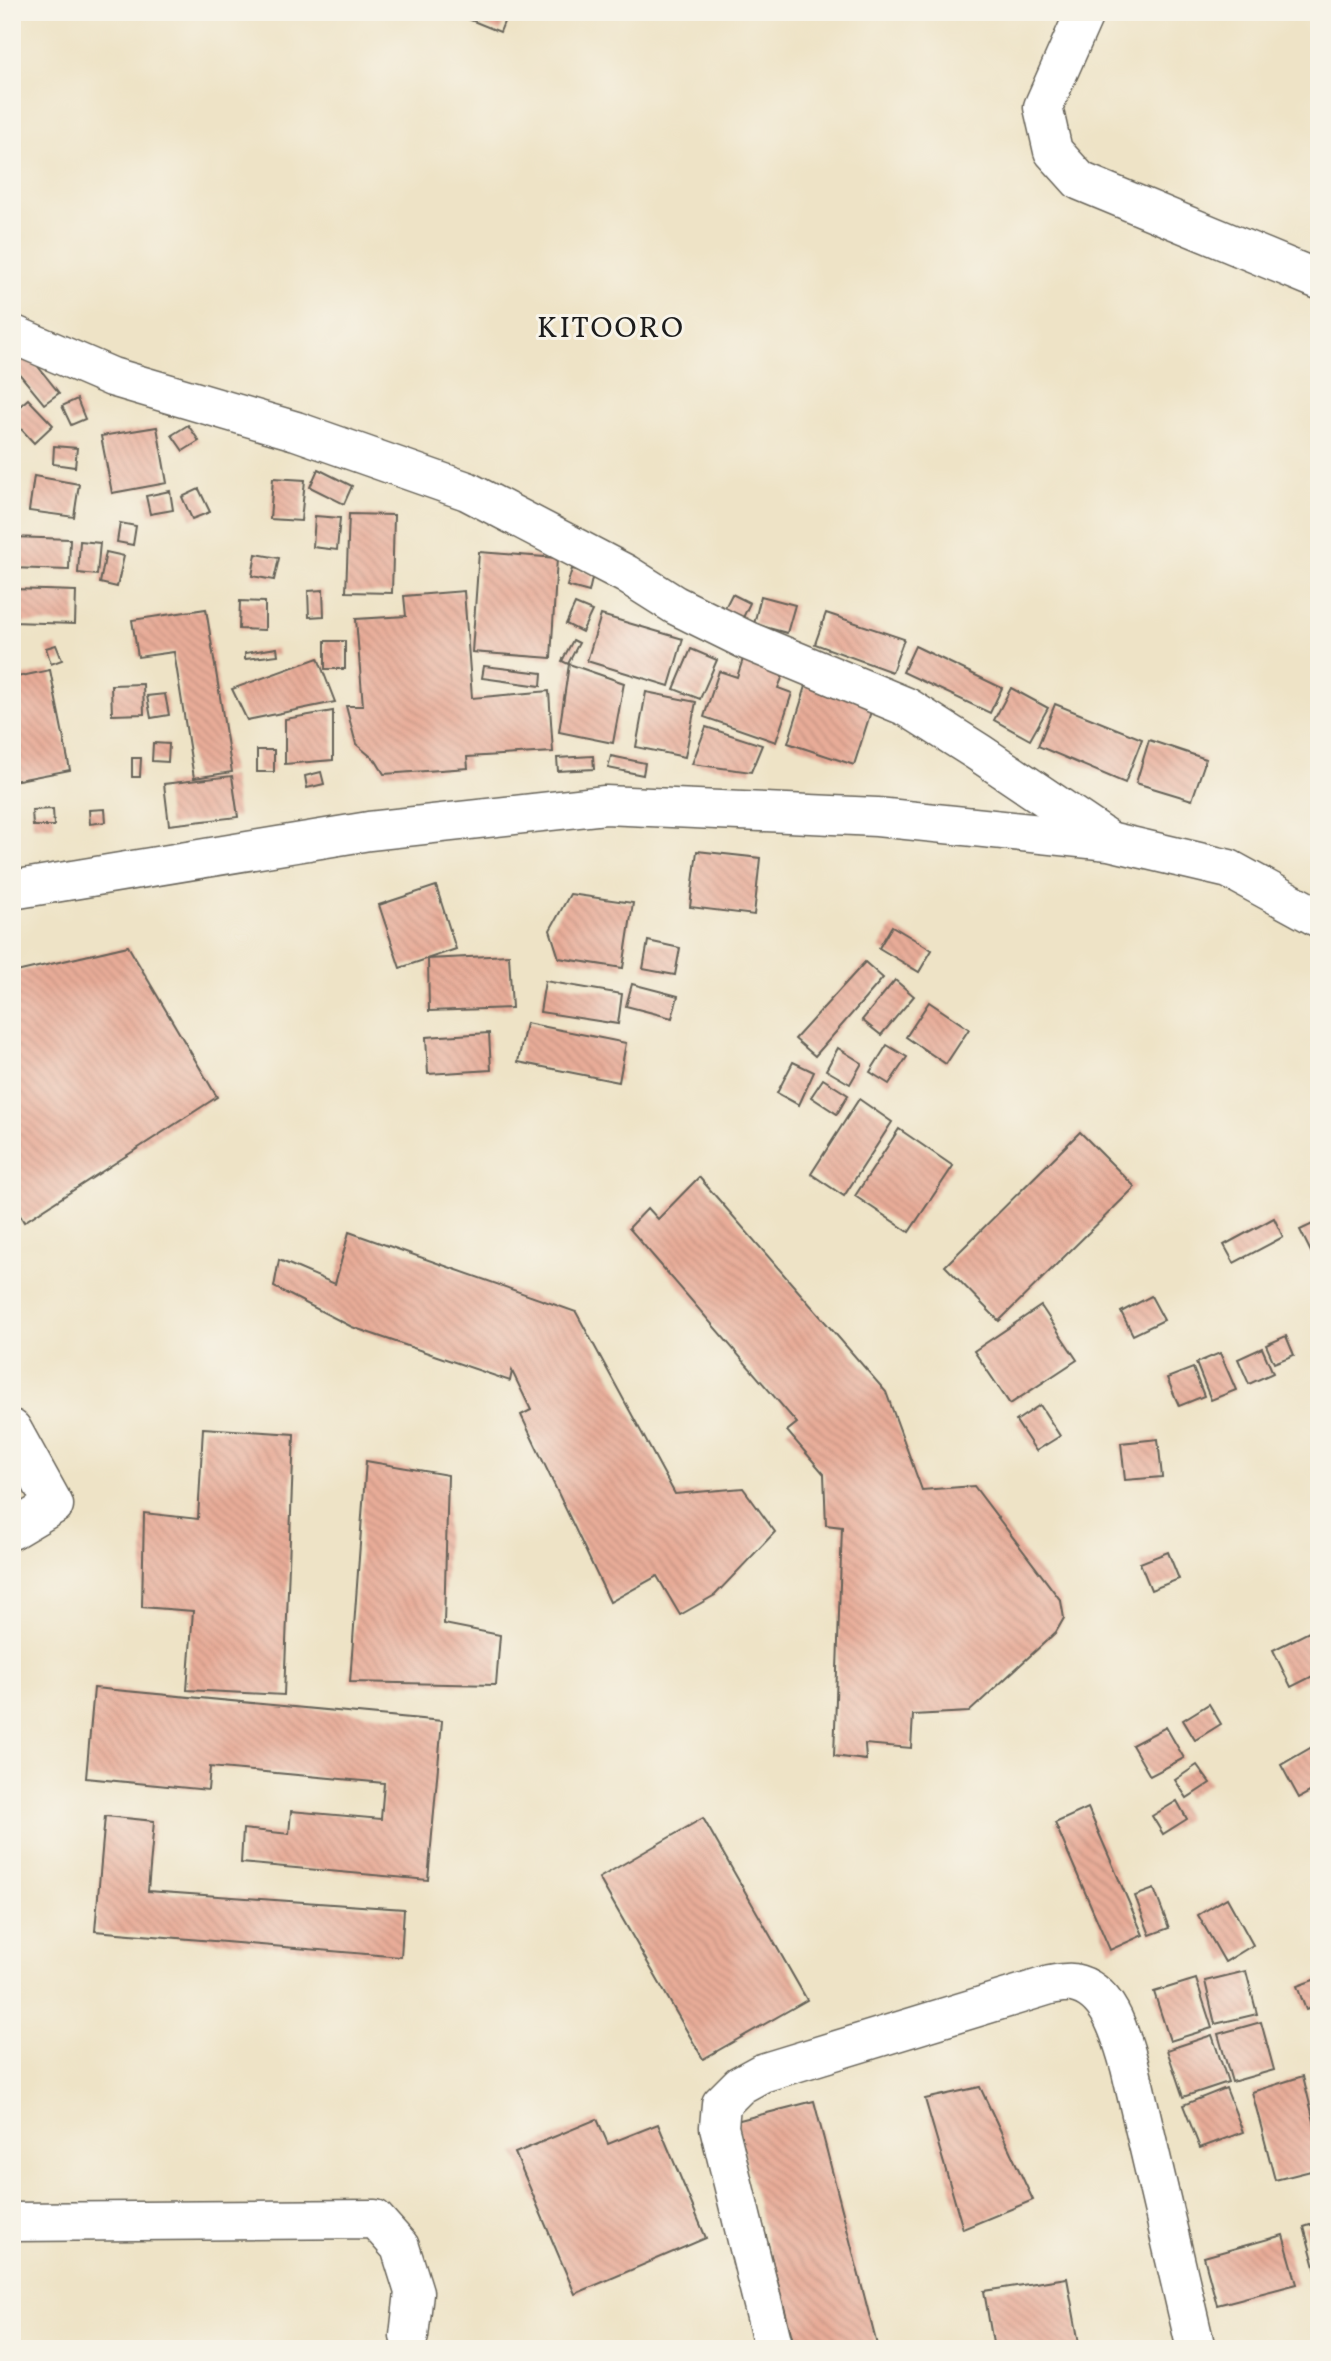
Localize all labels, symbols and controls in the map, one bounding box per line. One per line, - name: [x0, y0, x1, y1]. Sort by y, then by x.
- district label: KITOORO: [537, 308, 685, 350]

